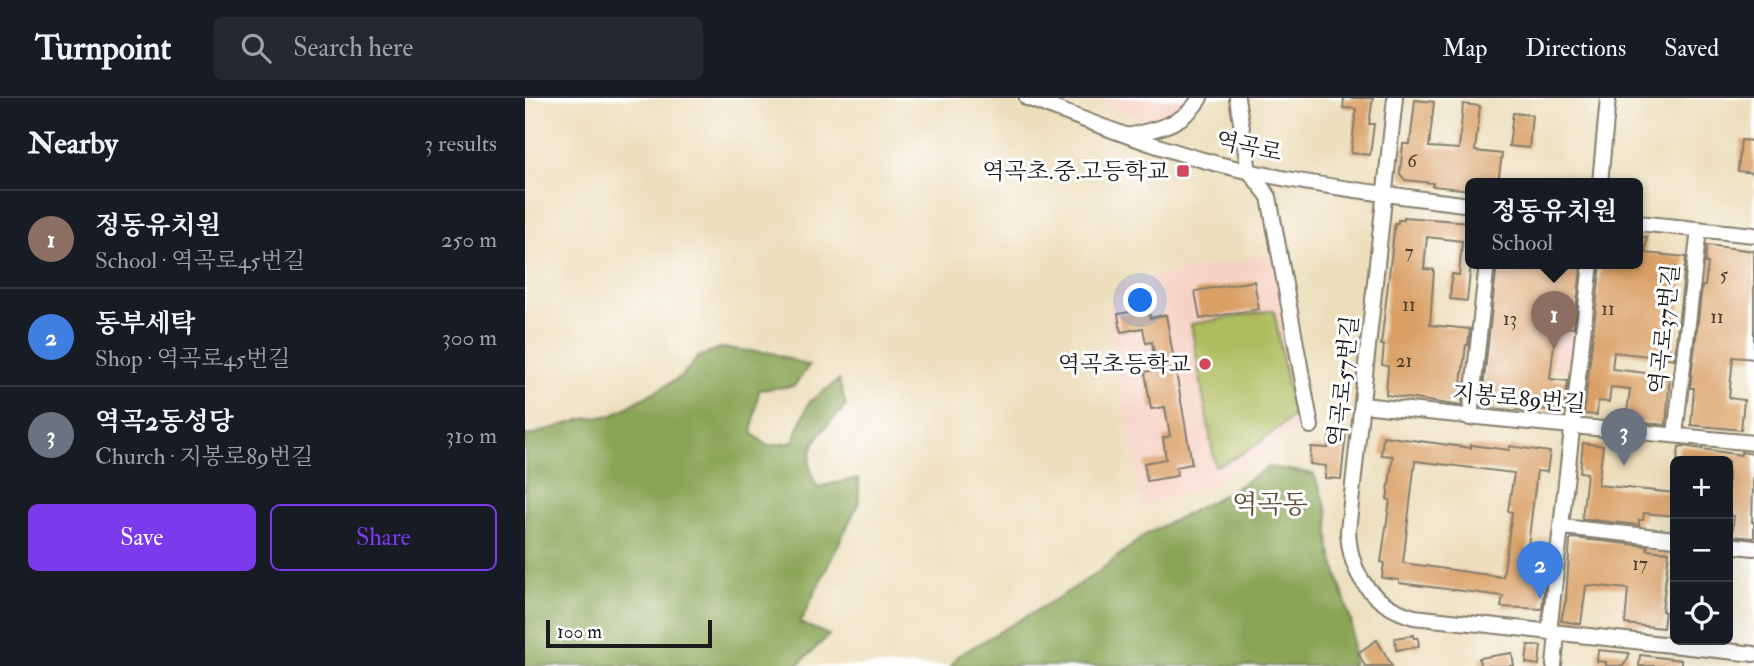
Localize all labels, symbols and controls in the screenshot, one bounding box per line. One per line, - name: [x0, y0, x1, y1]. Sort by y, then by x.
- search box: [213, 17, 703, 80]
- text: Turnpoint: [35, 28, 171, 69]
- icon: search: [237, 29, 275, 67]
- text: Search here: [293, 32, 413, 64]
- text: Map: [1442, 33, 1487, 64]
- text: Directions: [1525, 33, 1626, 64]
- text: Saved: [1664, 33, 1719, 64]
- text: Nearby: [28, 125, 118, 162]
- street label: 역곡로: [1213, 125, 1285, 168]
- text: 3 results: [424, 129, 497, 158]
- house number: 6: [1407, 149, 1418, 173]
- place label: 역곡초.중.고등학교: [982, 157, 1169, 186]
- marker: 역곡초.중.고등학교: [1175, 163, 1191, 179]
- popup: [1465, 178, 1643, 269]
- text: 정동유치원: [1491, 196, 1617, 228]
- text: 정동유치원: [95, 210, 221, 242]
- text: 1: [47, 225, 55, 254]
- text: 250 m: [441, 225, 497, 254]
- text: School: [1491, 228, 1553, 257]
- house number: 7: [1405, 240, 1414, 264]
- text: School · 역곡로45번길: [95, 246, 305, 275]
- street label: 역곡로37번길: [1643, 263, 1686, 395]
- house number: 5: [1720, 263, 1729, 287]
- your location: [1123, 283, 1157, 317]
- pin: 1: [1531, 291, 1577, 349]
- house number: 11: [1402, 293, 1416, 317]
- house number: 11: [1601, 297, 1615, 321]
- house number: 11: [1710, 305, 1724, 329]
- house number: 13: [1503, 307, 1517, 331]
- text: 동부세탁: [95, 308, 195, 340]
- street label: 역곡로57번길: [1322, 314, 1365, 448]
- text: 2: [45, 323, 57, 352]
- text: 300 m: [442, 323, 497, 352]
- text: Shop · 역곡로45번길: [95, 344, 290, 373]
- house number: 21: [1396, 349, 1412, 373]
- place label: 역곡초등학교: [1058, 350, 1191, 379]
- marker: 역곡초등학교: [1197, 356, 1213, 372]
- street label: 지봉로89번길: [1451, 378, 1587, 419]
- text: 역곡2동성당: [95, 406, 234, 438]
- pin: 3: [1601, 408, 1647, 466]
- text: 3: [47, 421, 55, 450]
- text: 310 m: [446, 421, 497, 450]
- text: Church · 지봉로89번길: [95, 442, 313, 471]
- map controls: [1670, 456, 1733, 645]
- button: +: [1670, 456, 1733, 519]
- district label: 역곡동: [1232, 489, 1308, 521]
- button: Save: [28, 504, 256, 571]
- button: Share: [270, 504, 497, 571]
- button: −: [1670, 519, 1733, 582]
- pin: 2: [1517, 541, 1563, 599]
- house number: 17: [1632, 552, 1648, 576]
- button: locate: [1670, 582, 1733, 645]
- scale bar: [546, 617, 712, 649]
- text: 100 m: [557, 620, 602, 644]

